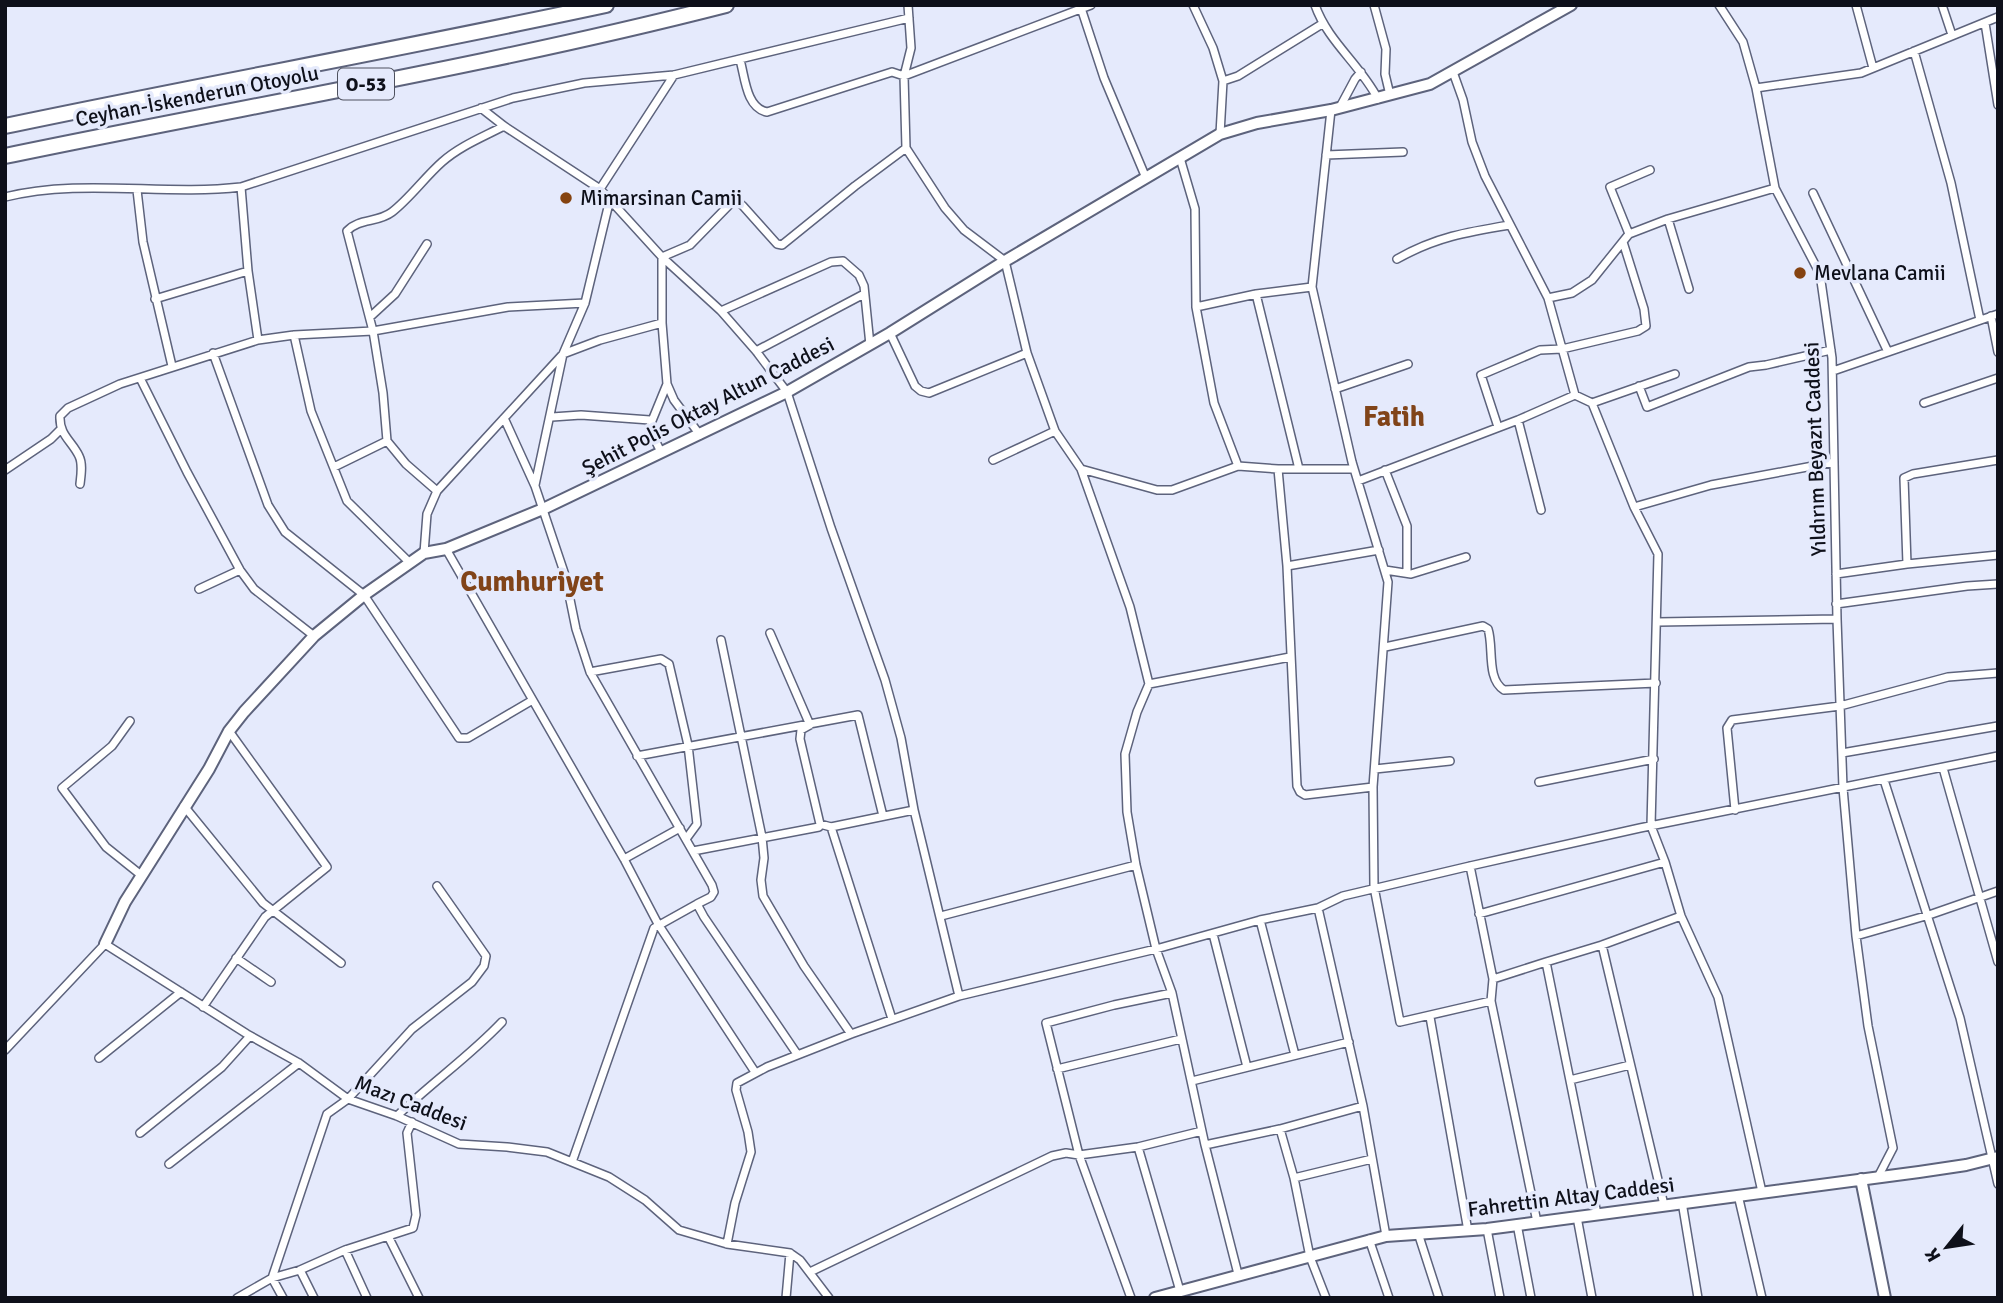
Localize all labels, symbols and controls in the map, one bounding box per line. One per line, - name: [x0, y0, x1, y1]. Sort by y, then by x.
- street label: Ceyhan-İskenderun Otoyolu: [73, 60, 321, 132]
- road number: O-53: [338, 68, 394, 100]
- place label: Mimarsinan Camii: [580, 185, 742, 211]
- marker: Mimarsinan Camii: [558, 190, 574, 206]
- place label: Mevlana Camii: [1814, 260, 1946, 286]
- marker: Mevlana Camii: [1792, 265, 1808, 281]
- street label: Şehit Polis Oktay Altun Caddesi: [578, 331, 838, 481]
- street label: Yıldırım Beyazıt Caddesi: [1798, 341, 1832, 557]
- district label: Fatih: [1363, 400, 1425, 434]
- district label: Cumhuriyet: [460, 565, 604, 599]
- street label: Mazı Caddesi: [351, 1070, 471, 1136]
- street label: Fahrettin Altay Caddesi: [1466, 1171, 1676, 1223]
- north arrow: [1912, 1212, 1982, 1282]
- text: K: [1920, 1244, 1946, 1266]

